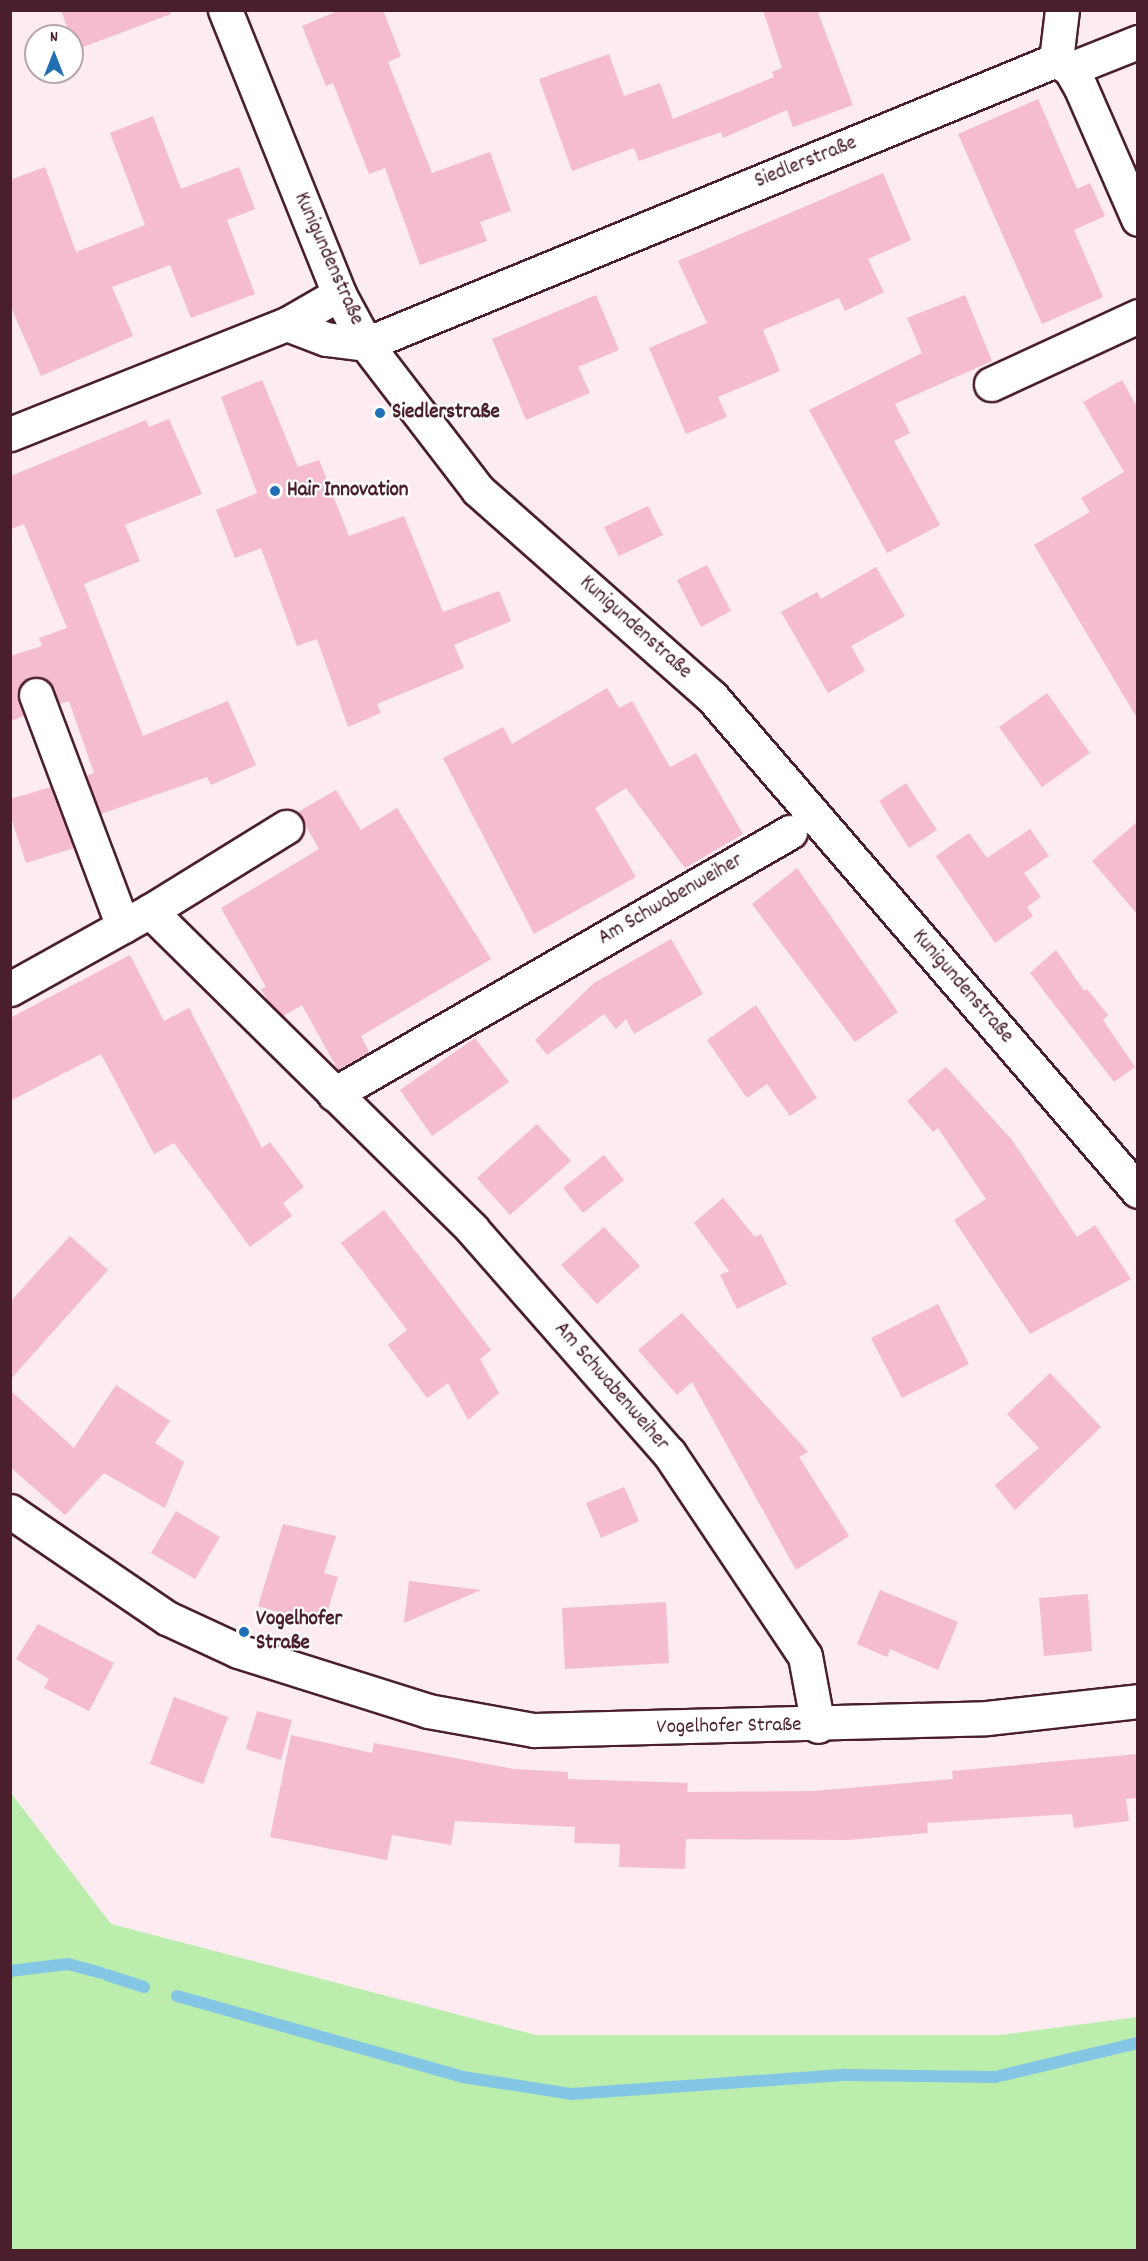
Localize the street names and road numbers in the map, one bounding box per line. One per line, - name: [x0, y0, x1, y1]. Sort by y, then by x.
- street label: Siedlerstraße: [751, 131, 861, 195]
- street label: Kunigundenstraße: [288, 189, 368, 329]
- street label: Kunigundenstraße: [574, 571, 696, 685]
- street label: Am Schwabenweiher: [594, 848, 748, 952]
- street label: Kunigundenstraße: [906, 925, 1018, 1049]
- street label: Am Schwabenweiher: [548, 1317, 674, 1457]
- street label: Vogelhofer Straße: [656, 1713, 802, 1741]

